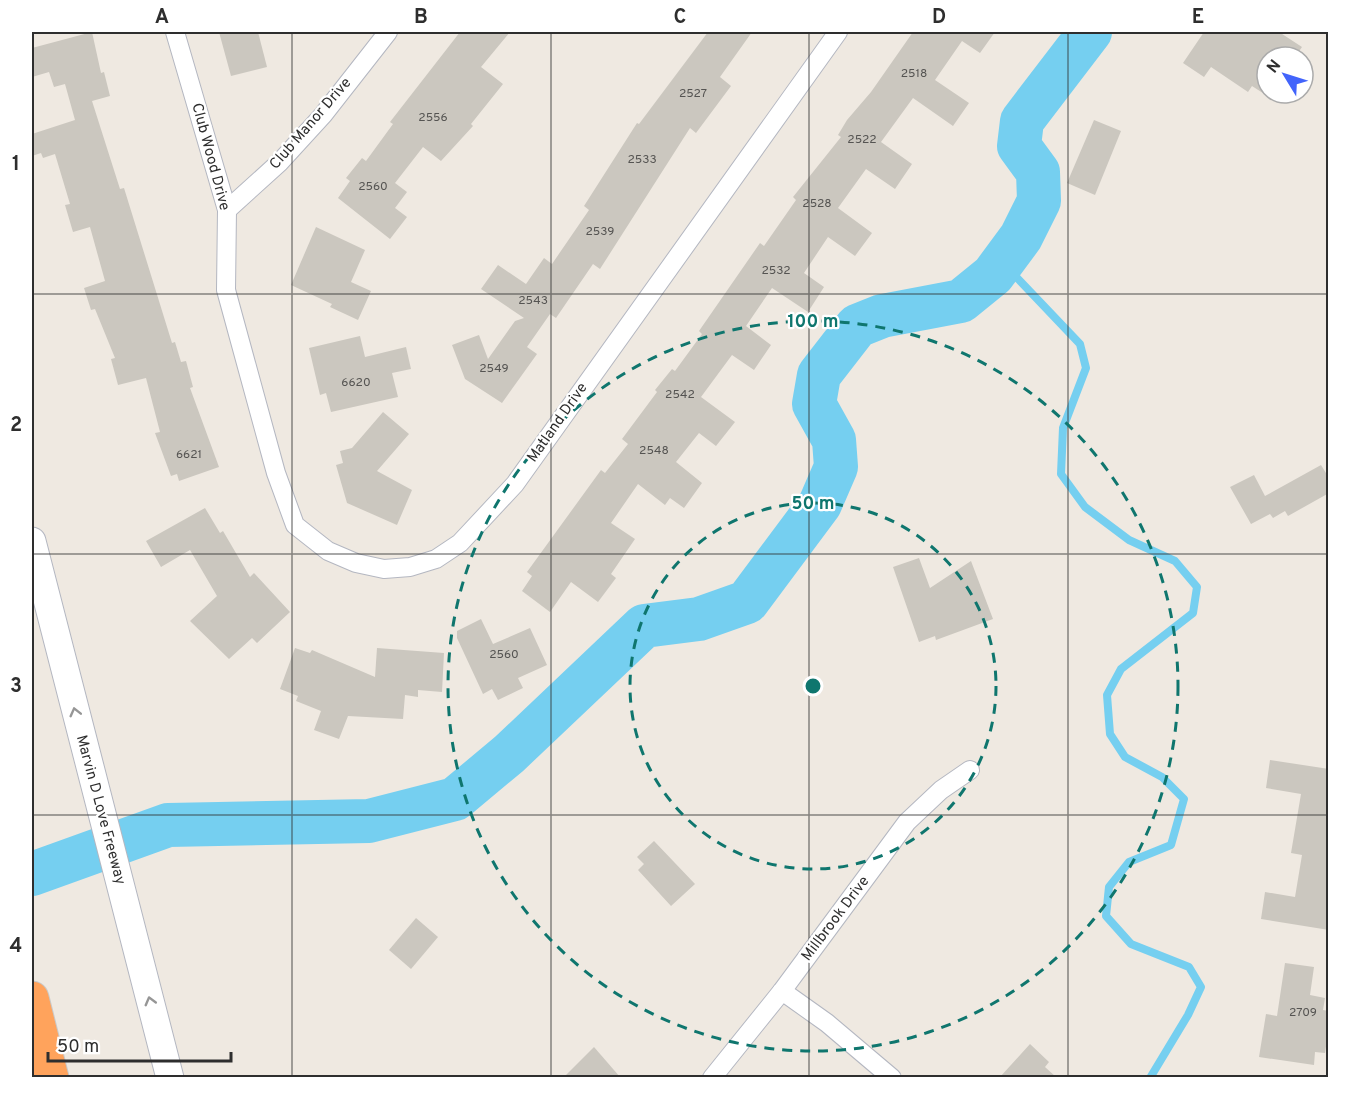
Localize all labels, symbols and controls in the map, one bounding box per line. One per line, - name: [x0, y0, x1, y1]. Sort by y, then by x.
- text: A: [155, 5, 169, 31]
- text: B: [414, 5, 428, 31]
- text: C: [674, 5, 686, 31]
- text: D: [932, 5, 946, 31]
- text: E: [1192, 5, 1204, 31]
- north arrow: [1255, 45, 1315, 105]
- text: N: [1263, 56, 1286, 78]
- house number: 2518: [901, 66, 927, 82]
- street label: Club Manor Drive: [266, 74, 356, 174]
- house number: 2527: [679, 86, 707, 102]
- street label: Club Wood Drive: [186, 101, 234, 213]
- house number: 2556: [418, 110, 448, 126]
- house number: 2522: [847, 132, 877, 148]
- text: 1: [12, 152, 20, 178]
- house number: 2533: [627, 152, 657, 168]
- house number: 2560: [358, 179, 388, 195]
- house number: 2528: [802, 196, 832, 212]
- house number: 2539: [586, 224, 614, 240]
- house number: 2532: [761, 263, 791, 279]
- house number: 2543: [518, 293, 548, 309]
- text: 100 m: [787, 311, 839, 334]
- house number: 2549: [479, 361, 509, 377]
- house number: 6620: [341, 375, 371, 391]
- street label: Matland Drive: [524, 380, 592, 466]
- house number: 2542: [665, 387, 695, 403]
- text: 2: [10, 413, 22, 439]
- house number: 2548: [639, 443, 669, 459]
- house number: 6621: [176, 447, 202, 463]
- text: 50 m: [791, 493, 835, 516]
- house number: 2560: [489, 647, 519, 663]
- text: 3: [10, 674, 22, 700]
- centre of rings: [803, 676, 823, 696]
- one-way arrow: [69, 707, 82, 717]
- street label: Marvin D Love Freeway: [71, 733, 129, 887]
- street label: Millbrook Drive: [798, 873, 874, 965]
- text: 4: [10, 934, 22, 960]
- one-way arrow: [145, 996, 157, 1007]
- house number: 2709: [1289, 1005, 1317, 1021]
- scale bar: [48, 1025, 231, 1063]
- text: 50 m: [57, 1036, 99, 1059]

